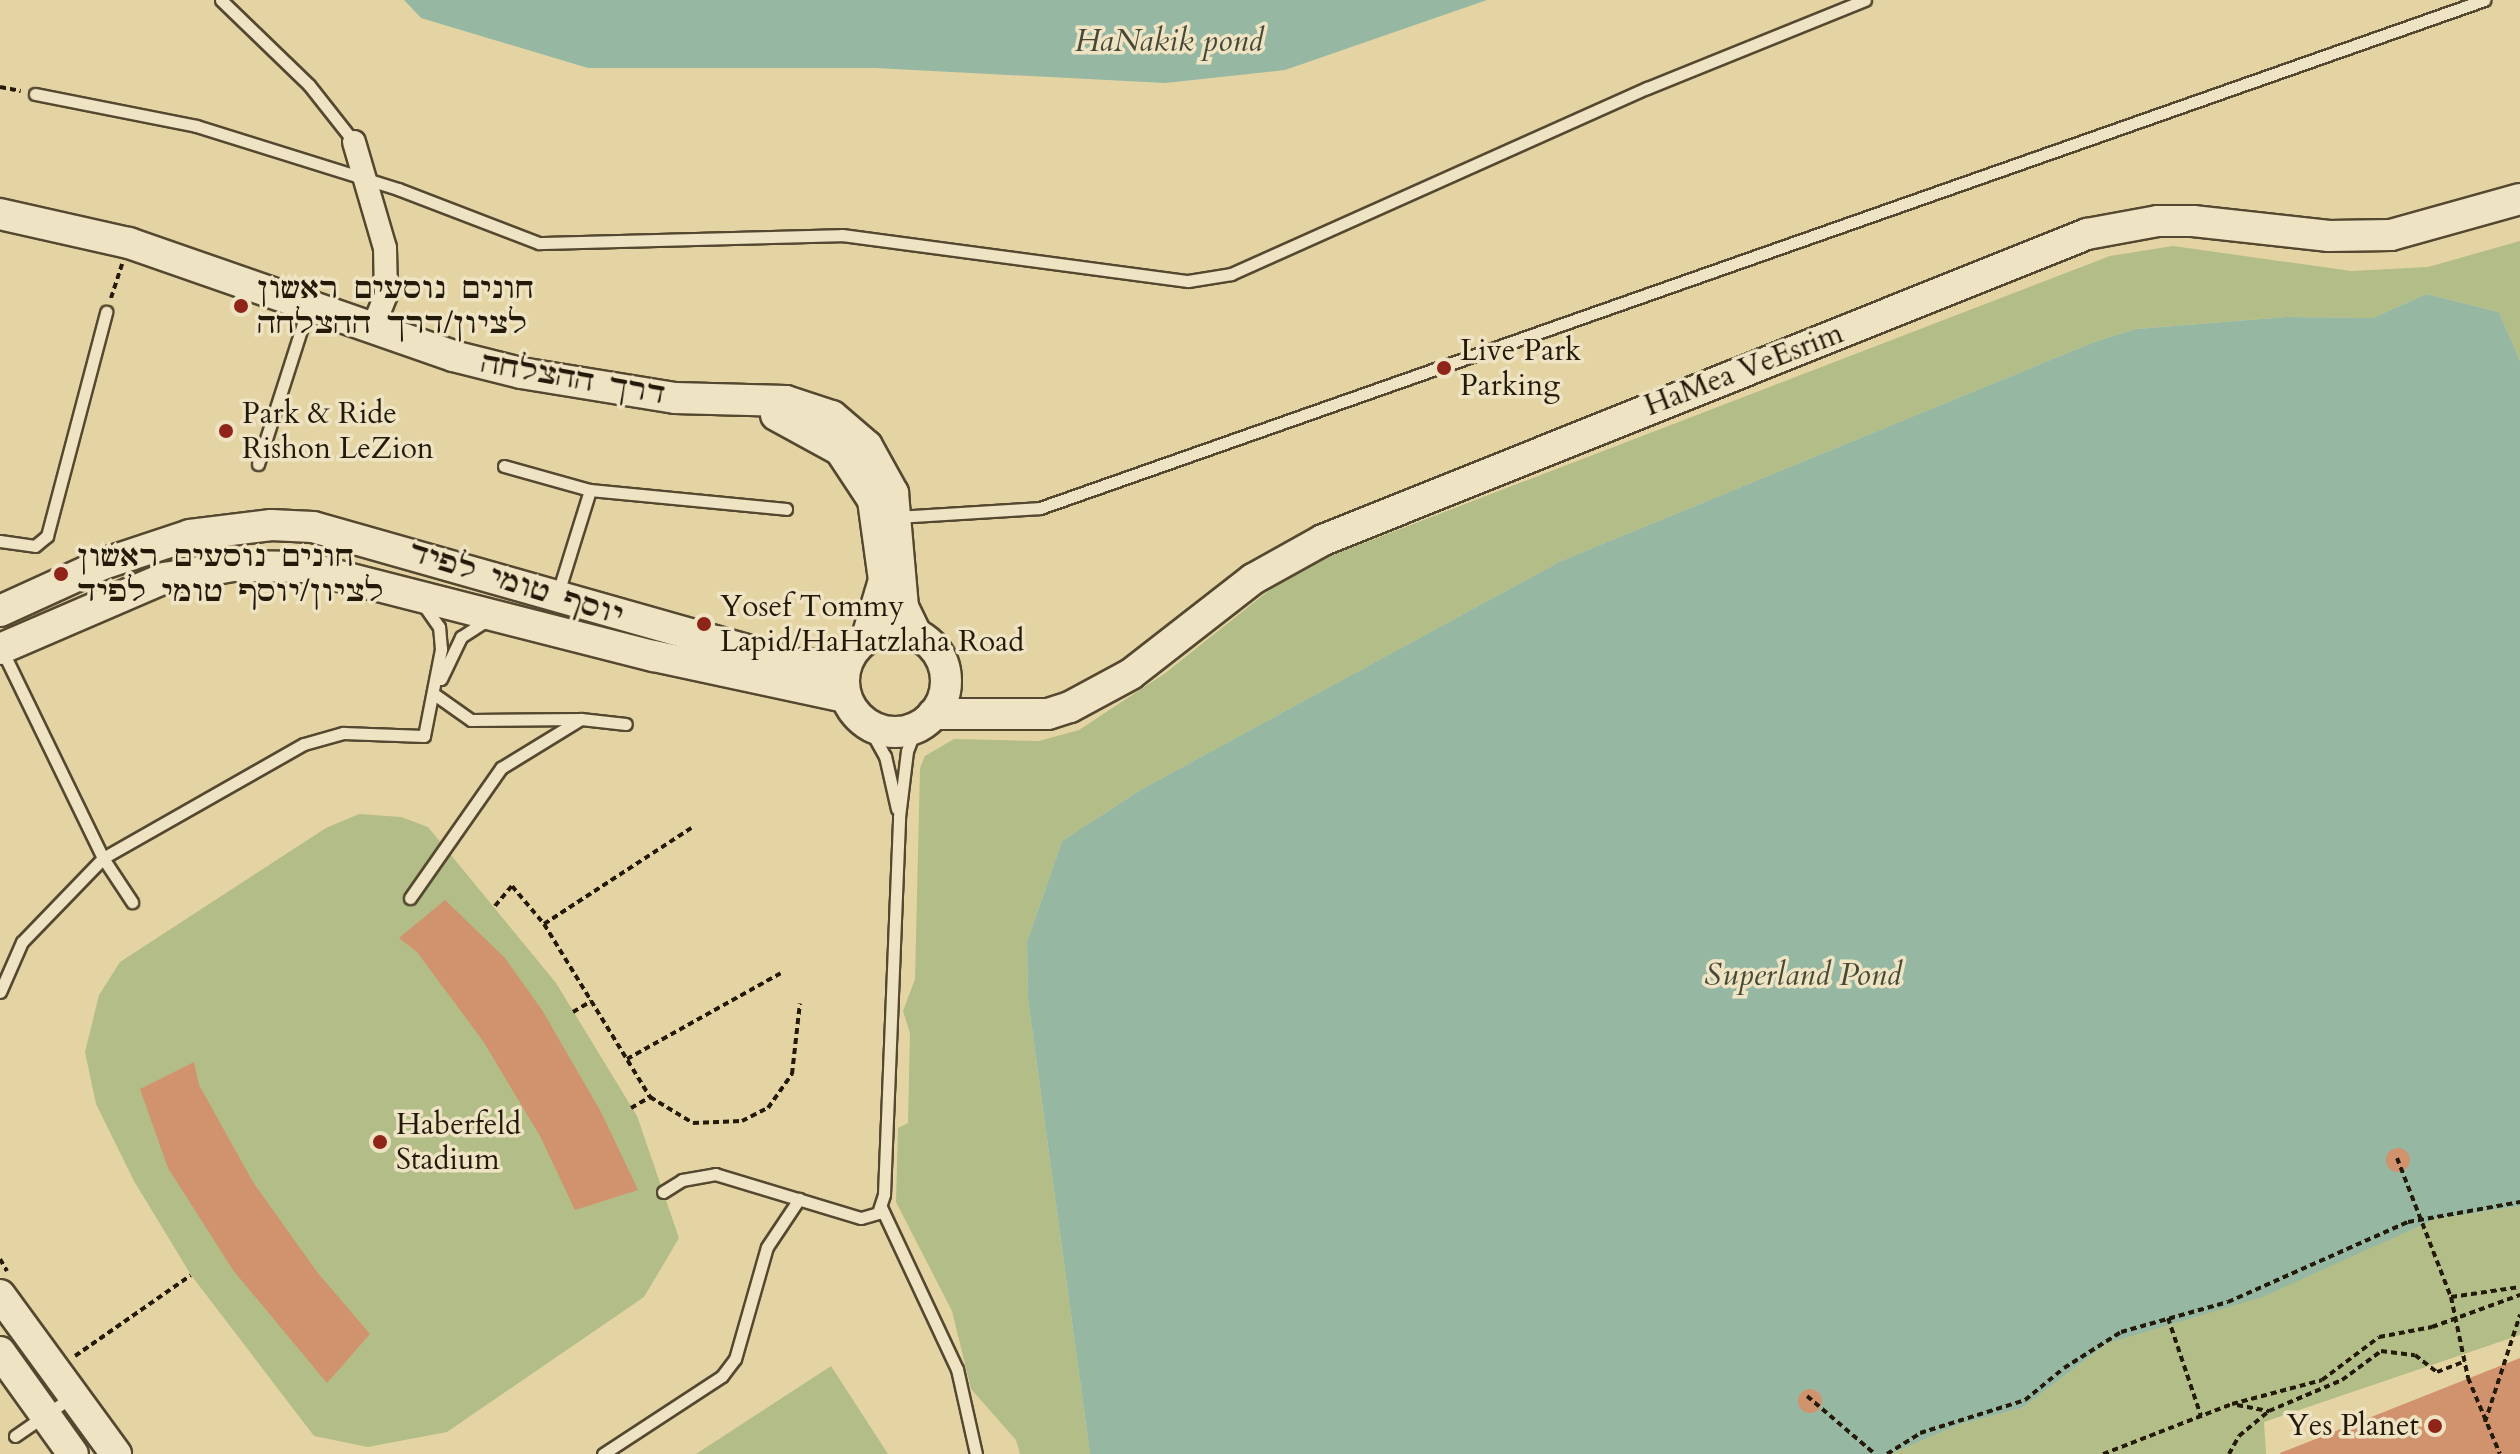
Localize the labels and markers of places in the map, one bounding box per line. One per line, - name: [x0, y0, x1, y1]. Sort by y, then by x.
- place label: חונים נוסעים ראשון לציון/דרך ההצלחה: [257, 271, 520, 342]
- marker: חונים נוסעים ראשון לציון/דרך ההצלחה: [232, 297, 250, 315]
- place label: Live Park Parking: [1460, 333, 1581, 404]
- marker: Live Park Parking: [1435, 359, 1453, 377]
- place label: Park & Ride Rishon LeZion: [242, 396, 434, 466]
- marker: Park & Ride Rishon LeZion: [217, 422, 235, 440]
- place label: חונים נוסעים ראשון לציון/יוסף טומי לפיד: [77, 539, 370, 610]
- marker: חונים נוסעים ראשון לציון/יוסף טומי לפיד: [52, 565, 70, 583]
- place label: Yosef Tommy Lapid/HaHatzlaha Road: [720, 589, 1024, 660]
- marker: Yosef Tommy Lapid/HaHatzlaha Road: [695, 615, 713, 633]
- place label: Haberfeld Stadium: [396, 1107, 521, 1178]
- marker: Haberfeld Stadium: [371, 1133, 389, 1151]
- place label: Yes Planet: [2286, 1408, 2419, 1444]
- marker: Yes Planet: [2426, 1417, 2444, 1435]

